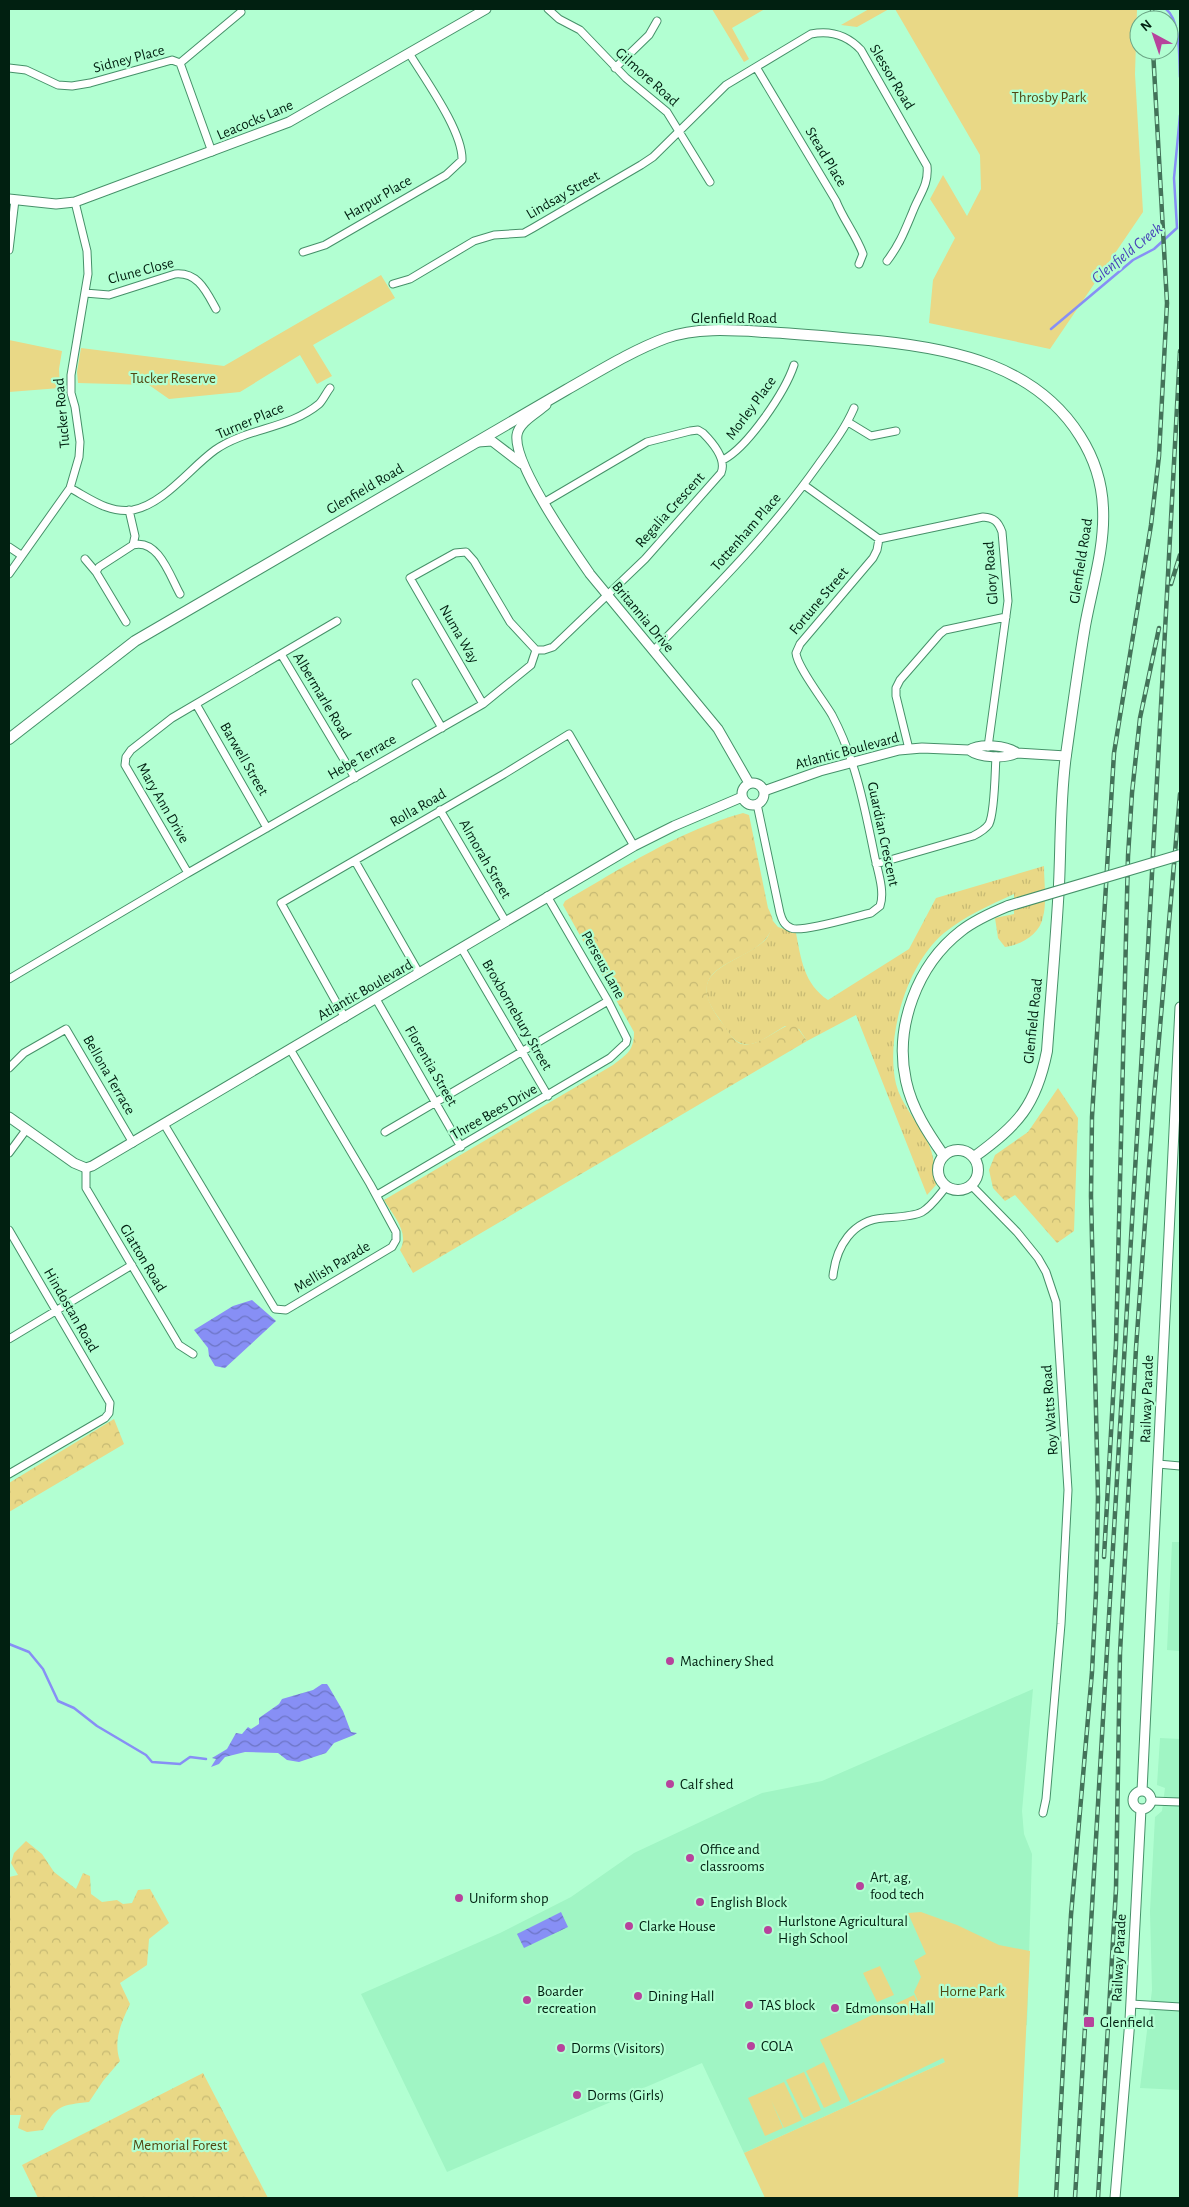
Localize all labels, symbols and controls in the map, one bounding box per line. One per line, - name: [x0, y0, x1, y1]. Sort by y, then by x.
- north arrow: [1129, 10, 1179, 60]
- text: N: [1138, 17, 1155, 34]
- street label: Sidney Place: [92, 42, 166, 76]
- street label: Slessor Road: [867, 42, 917, 112]
- street label: Gilmore Road: [612, 45, 682, 109]
- park label: Throsby Park: [1012, 90, 1087, 105]
- street label: Leacocks Lane: [215, 97, 295, 143]
- street label: Stead Place: [802, 124, 850, 190]
- street label: Lindsay Street: [524, 168, 602, 222]
- street label: Harpur Place: [342, 173, 414, 223]
- water label: Glenfield Creek: [1089, 220, 1165, 286]
- street label: Clune Close: [106, 255, 176, 287]
- street label: Glenfield Road: [691, 311, 777, 326]
- park label: Tucker Reserve: [130, 371, 216, 386]
- street label: Morley Place: [723, 374, 779, 442]
- street label: Tucker Road: [51, 377, 73, 449]
- street label: Turner Place: [214, 400, 286, 442]
- street label: Glenfield Road: [324, 461, 406, 517]
- street label: Regalia Crescent: [633, 469, 708, 550]
- street label: Tottenham Place: [708, 490, 784, 574]
- street label: Glenfield Road: [1067, 517, 1095, 605]
- street label: Glory Road: [981, 541, 1001, 605]
- street label: Fortune Street: [787, 564, 851, 638]
- street label: Britannia Drive: [609, 579, 677, 655]
- street label: Numa Way: [436, 602, 482, 666]
- street label: Albermarle Road: [290, 650, 354, 742]
- street label: Barwell Street: [217, 720, 271, 798]
- street label: Atlantic Boulevard: [793, 730, 901, 772]
- street label: Hebe Terrace: [325, 731, 399, 783]
- street label: Mary Ann Drive: [134, 760, 192, 846]
- street label: Guardian Crescent: [865, 780, 901, 888]
- street label: Rolla Road: [387, 786, 449, 830]
- street label: Almorah Street: [456, 817, 514, 901]
- street label: Perseus Lane: [578, 929, 628, 1001]
- street label: Atlantic Boulevard: [315, 957, 415, 1023]
- street label: Broxbornebury Street: [479, 957, 555, 1073]
- street label: Glenfield Road: [1021, 977, 1045, 1065]
- street label: Florentia Street: [402, 1023, 460, 1109]
- street label: Bellona Terrace: [80, 1033, 138, 1117]
- street label: Three Bees Drive: [448, 1081, 540, 1143]
- street label: Glatton Road: [117, 1222, 169, 1295]
- street label: Mellish Parade: [291, 1238, 373, 1296]
- street label: Hindostan Road: [41, 1266, 101, 1355]
- street label: Railway Parade: [1138, 1355, 1156, 1443]
- street label: Roy Watts Road: [1039, 1364, 1061, 1456]
- place label: Machinery Shed: [680, 1654, 774, 1669]
- marker: Machinery Shed: [664, 1655, 676, 1667]
- place label: Calf shed: [680, 1777, 734, 1792]
- marker: Calf shed: [664, 1778, 676, 1790]
- place label: Office and classrooms: [700, 1842, 764, 1874]
- marker: Office and classrooms: [684, 1852, 696, 1864]
- place label: Art, ag, food tech: [870, 1870, 924, 1902]
- marker: Art, ag, food tech: [854, 1880, 866, 1892]
- place label: Uniform shop: [469, 1891, 549, 1906]
- marker: Uniform shop: [453, 1892, 465, 1904]
- place label: English Block: [710, 1895, 787, 1910]
- marker: English Block: [694, 1896, 706, 1908]
- street label: Railway Parade: [1109, 1913, 1129, 2002]
- place label: Hurlstone Agricultural High School: [778, 1914, 908, 1946]
- place label: Clarke House: [639, 1919, 716, 1934]
- marker: Clarke House: [623, 1920, 635, 1932]
- marker: Hurlstone Agricultural High School: [762, 1924, 774, 1936]
- place label: Boarder recreation: [537, 1984, 596, 2016]
- park label: Horne Park: [939, 1984, 1005, 1999]
- place label: Dining Hall: [648, 1989, 715, 2004]
- marker: Dining Hall: [632, 1990, 644, 2002]
- marker: Boarder recreation: [521, 1994, 533, 2006]
- place label: TAS block: [759, 1998, 815, 2013]
- marker: TAS block: [743, 1999, 755, 2011]
- place label: Edmonson Hall: [845, 2001, 934, 2016]
- marker: Edmonson Hall: [829, 2002, 841, 2014]
- marker: Glenfield: [1082, 2015, 1096, 2029]
- place label: Glenfield: [1100, 2015, 1154, 2030]
- place label: COLA: [761, 2039, 794, 2054]
- marker: COLA: [745, 2040, 757, 2052]
- place label: Dorms (Visitors): [571, 2041, 665, 2056]
- marker: Dorms (Visitors): [555, 2042, 567, 2054]
- place label: Dorms (Girls): [587, 2088, 664, 2103]
- marker: Dorms (Girls): [571, 2089, 583, 2101]
- park label: Memorial Forest: [133, 2138, 227, 2153]

